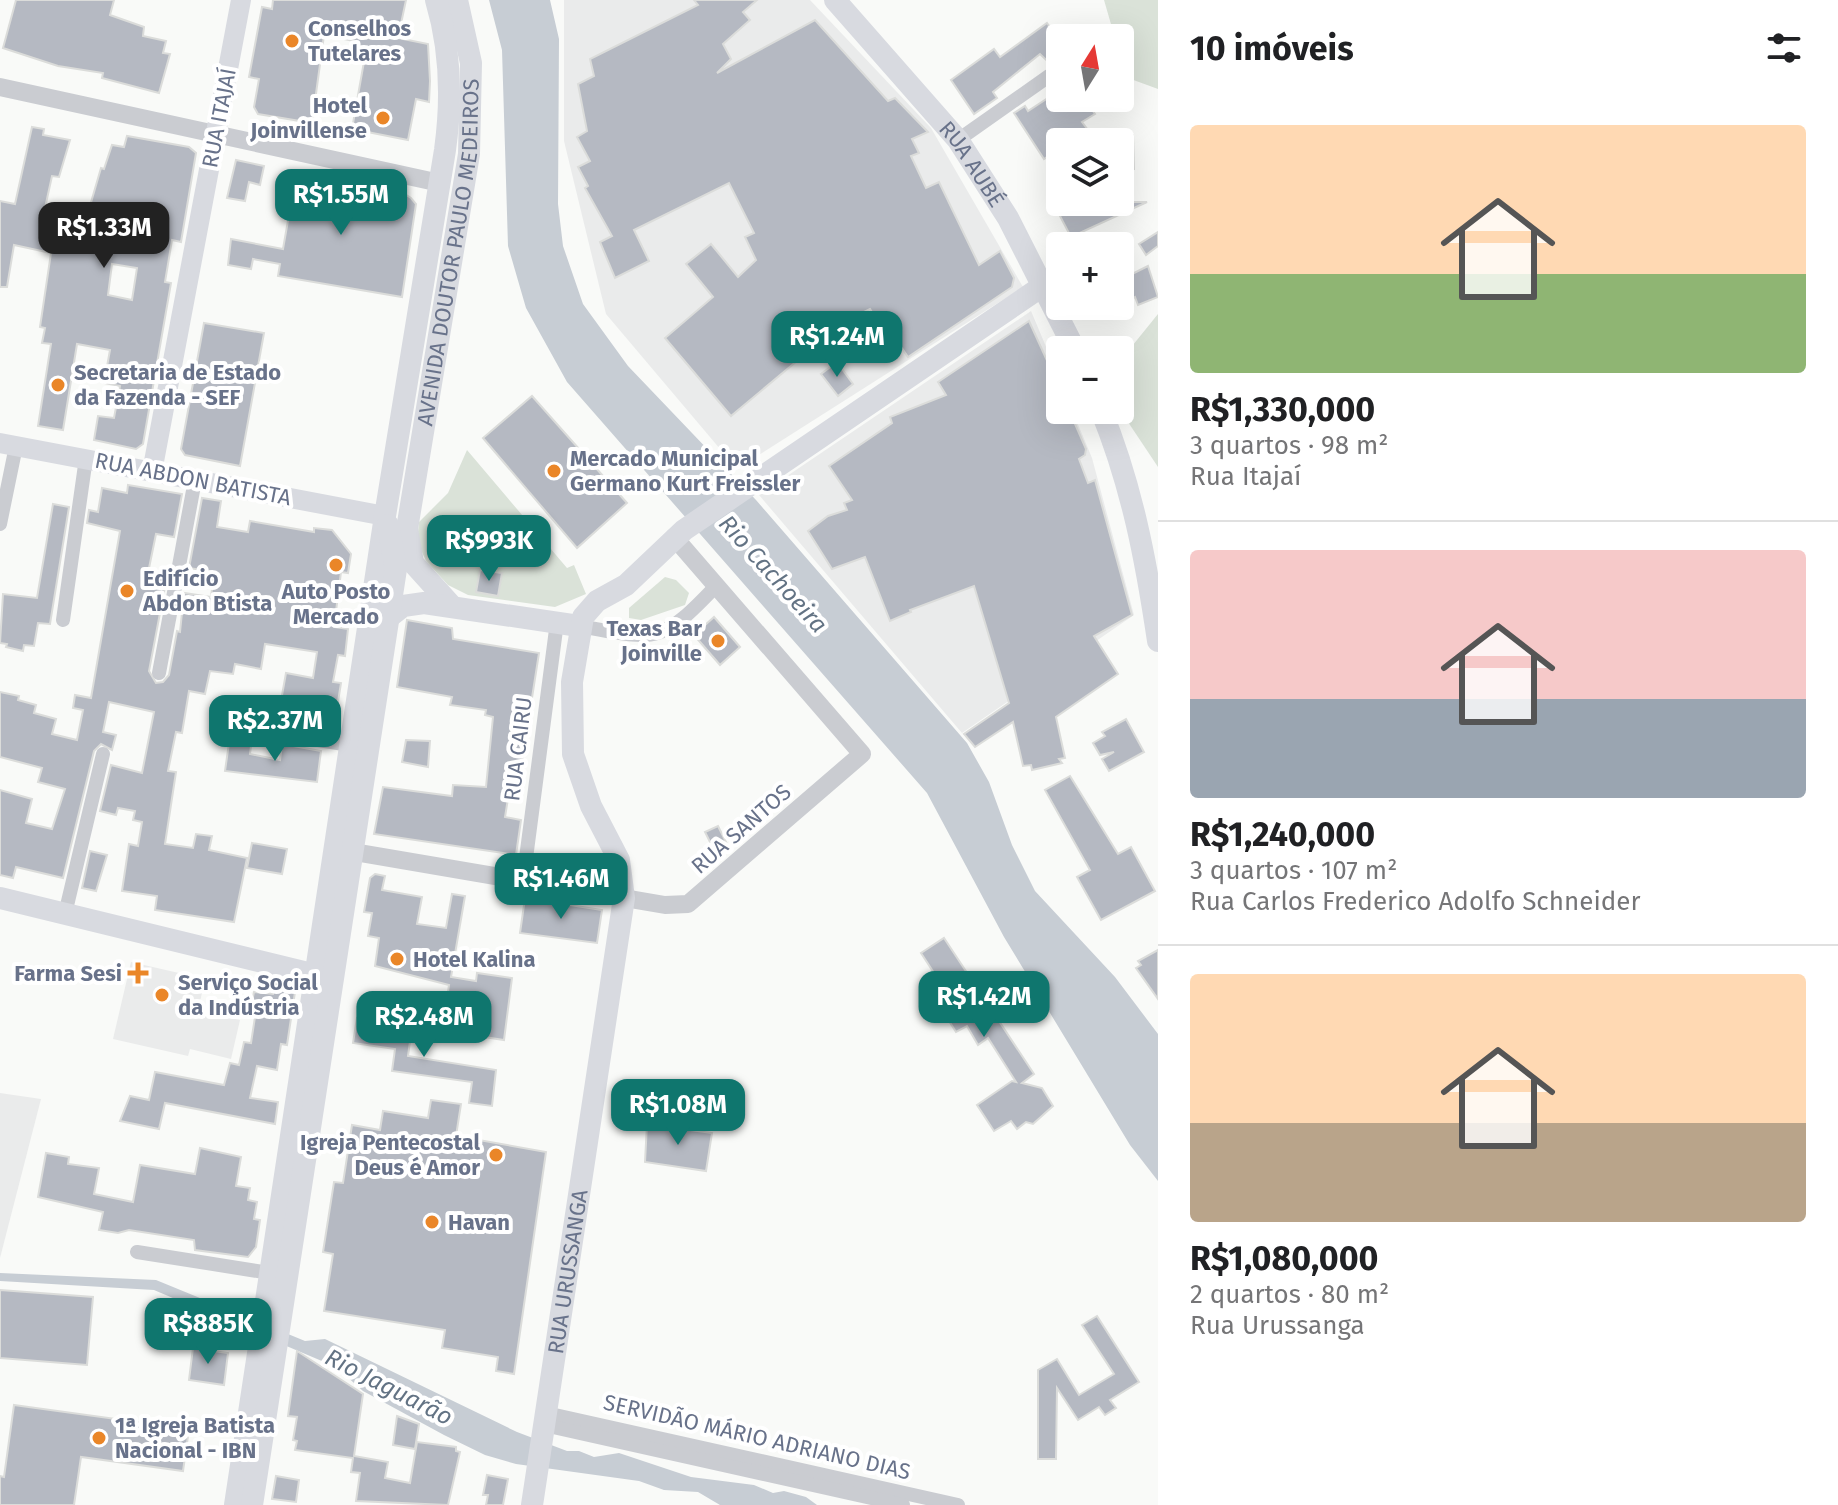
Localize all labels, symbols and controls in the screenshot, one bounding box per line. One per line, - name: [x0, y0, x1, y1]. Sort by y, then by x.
- place label: Conselhos Tutelares: [308, 15, 412, 67]
- north arrow: [1046, 24, 1134, 112]
- map controls: [1046, 24, 1134, 424]
- icon: filters: [1762, 26, 1806, 70]
- text: 10 imóveis: [1190, 28, 1354, 69]
- marker: Conselhos Tutelares: [283, 32, 301, 50]
- street label: RUA ITAJAÍ: [196, 66, 242, 170]
- street label: AVENIDA DOUTOR PAULO MEDEIROS: [411, 78, 484, 428]
- place label: Hotel Joinvillense: [249, 92, 367, 144]
- marker: Hotel Joinvillense: [374, 109, 392, 127]
- street label: RUA AUBÉ: [934, 115, 1011, 212]
- button: layers: [1046, 128, 1134, 216]
- pin: R$1.55M: [267, 169, 415, 237]
- icon: home: [1426, 177, 1570, 321]
- text: R$1.55M: [293, 179, 389, 210]
- pin: R$1.33M: [30, 202, 178, 270]
- text: R$1.33M: [56, 212, 152, 243]
- button: +: [1046, 232, 1134, 320]
- pin: R$1.24M: [763, 311, 911, 379]
- text: R$1.24M: [789, 321, 885, 352]
- button: −: [1046, 336, 1134, 424]
- place label: Secretaria de Estado da Fazenda - SEF: [74, 359, 281, 411]
- marker: Secretaria de Estado da Fazenda - SEF: [49, 376, 67, 394]
- text: R$1,330,000: [1190, 389, 1375, 430]
- text: 3 quartos · 98 m²: [1190, 430, 1388, 461]
- place label: Mercado Municipal Germano Kurt Freissler: [570, 445, 800, 497]
- street label: RUA ABDON BATISTA: [93, 447, 294, 511]
- text: Rua Itajaí: [1190, 461, 1301, 492]
- marker: Mercado Municipal Germano Kurt Freissler: [545, 462, 563, 480]
- water label: Rio Cachoeira: [713, 510, 833, 638]
- pin: R$993K: [424, 515, 554, 583]
- text: R$993K: [445, 525, 533, 556]
- marker: Auto Posto Mercado: [327, 556, 345, 574]
- place label: Edifício Abdon Btista: [142, 565, 272, 617]
- place label: Auto Posto Mercado: [281, 578, 390, 630]
- marker: Edifício Abdon Btista: [118, 582, 136, 600]
- icon: home: [1426, 602, 1570, 746]
- place label: Texas Bar Joinville: [606, 615, 702, 667]
- marker: Texas Bar Joinville: [709, 632, 727, 650]
- pin: R$2.37M: [201, 695, 349, 763]
- street label: RUA CAIRU: [498, 695, 538, 803]
- text: R$2.37M: [227, 705, 323, 736]
- street label: RUA SANTOS: [686, 778, 796, 880]
- text: R$1,240,000: [1190, 814, 1375, 855]
- pin: R$1.46M: [487, 853, 635, 921]
- text: 3 quartos · 107 m²: [1190, 855, 1397, 886]
- text: R$1.46M: [513, 863, 609, 894]
- text: Rua Carlos Frederico Adolfo Schneider: [1190, 886, 1641, 917]
- place label: Hotel Kalina: [413, 946, 536, 973]
- marker: Hotel Kalina: [388, 950, 406, 968]
- place label: Farma Sesi: [14, 960, 122, 987]
- marker: Farma Sesi: [129, 964, 147, 982]
- place label: Serviço Social da Indústria: [178, 969, 318, 1021]
- pin: R$1.42M: [910, 971, 1058, 1039]
- text: R$1.42M: [937, 981, 1031, 1012]
- marker: Serviço Social da Indústria: [153, 986, 171, 1004]
- pin: R$2.48M: [350, 991, 498, 1059]
- text: R$2.48M: [374, 1001, 474, 1032]
- icon: home: [1426, 1026, 1570, 1170]
- pin: R$1.08M: [604, 1079, 752, 1147]
- text: R$1.08M: [629, 1089, 727, 1120]
- place label: Igreja Pentecostal Deus é Amor: [300, 1129, 480, 1181]
- marker: Igreja Pentecostal Deus é Amor: [487, 1146, 505, 1164]
- street label: RUA URUSSANGA: [542, 1187, 593, 1356]
- place label: Havan: [448, 1209, 510, 1236]
- marker: Havan: [423, 1213, 441, 1231]
- text: R$1,080,000: [1190, 1238, 1378, 1279]
- text: 2 quartos · 80 m²: [1190, 1279, 1389, 1310]
- pin: R$885K: [143, 1298, 273, 1366]
- text: R$885K: [163, 1308, 253, 1339]
- text: Rua Urussanga: [1190, 1310, 1365, 1341]
- water label: Rio Jaguarão: [321, 1343, 457, 1431]
- street label: SERVIDÃO MÁRIO ADRIANO DIAS: [601, 1389, 913, 1485]
- place label: 1ª Igreja Batista Nacional - IBN: [115, 1412, 275, 1464]
- marker: 1ª Igreja Batista Nacional - IBN: [90, 1429, 108, 1447]

